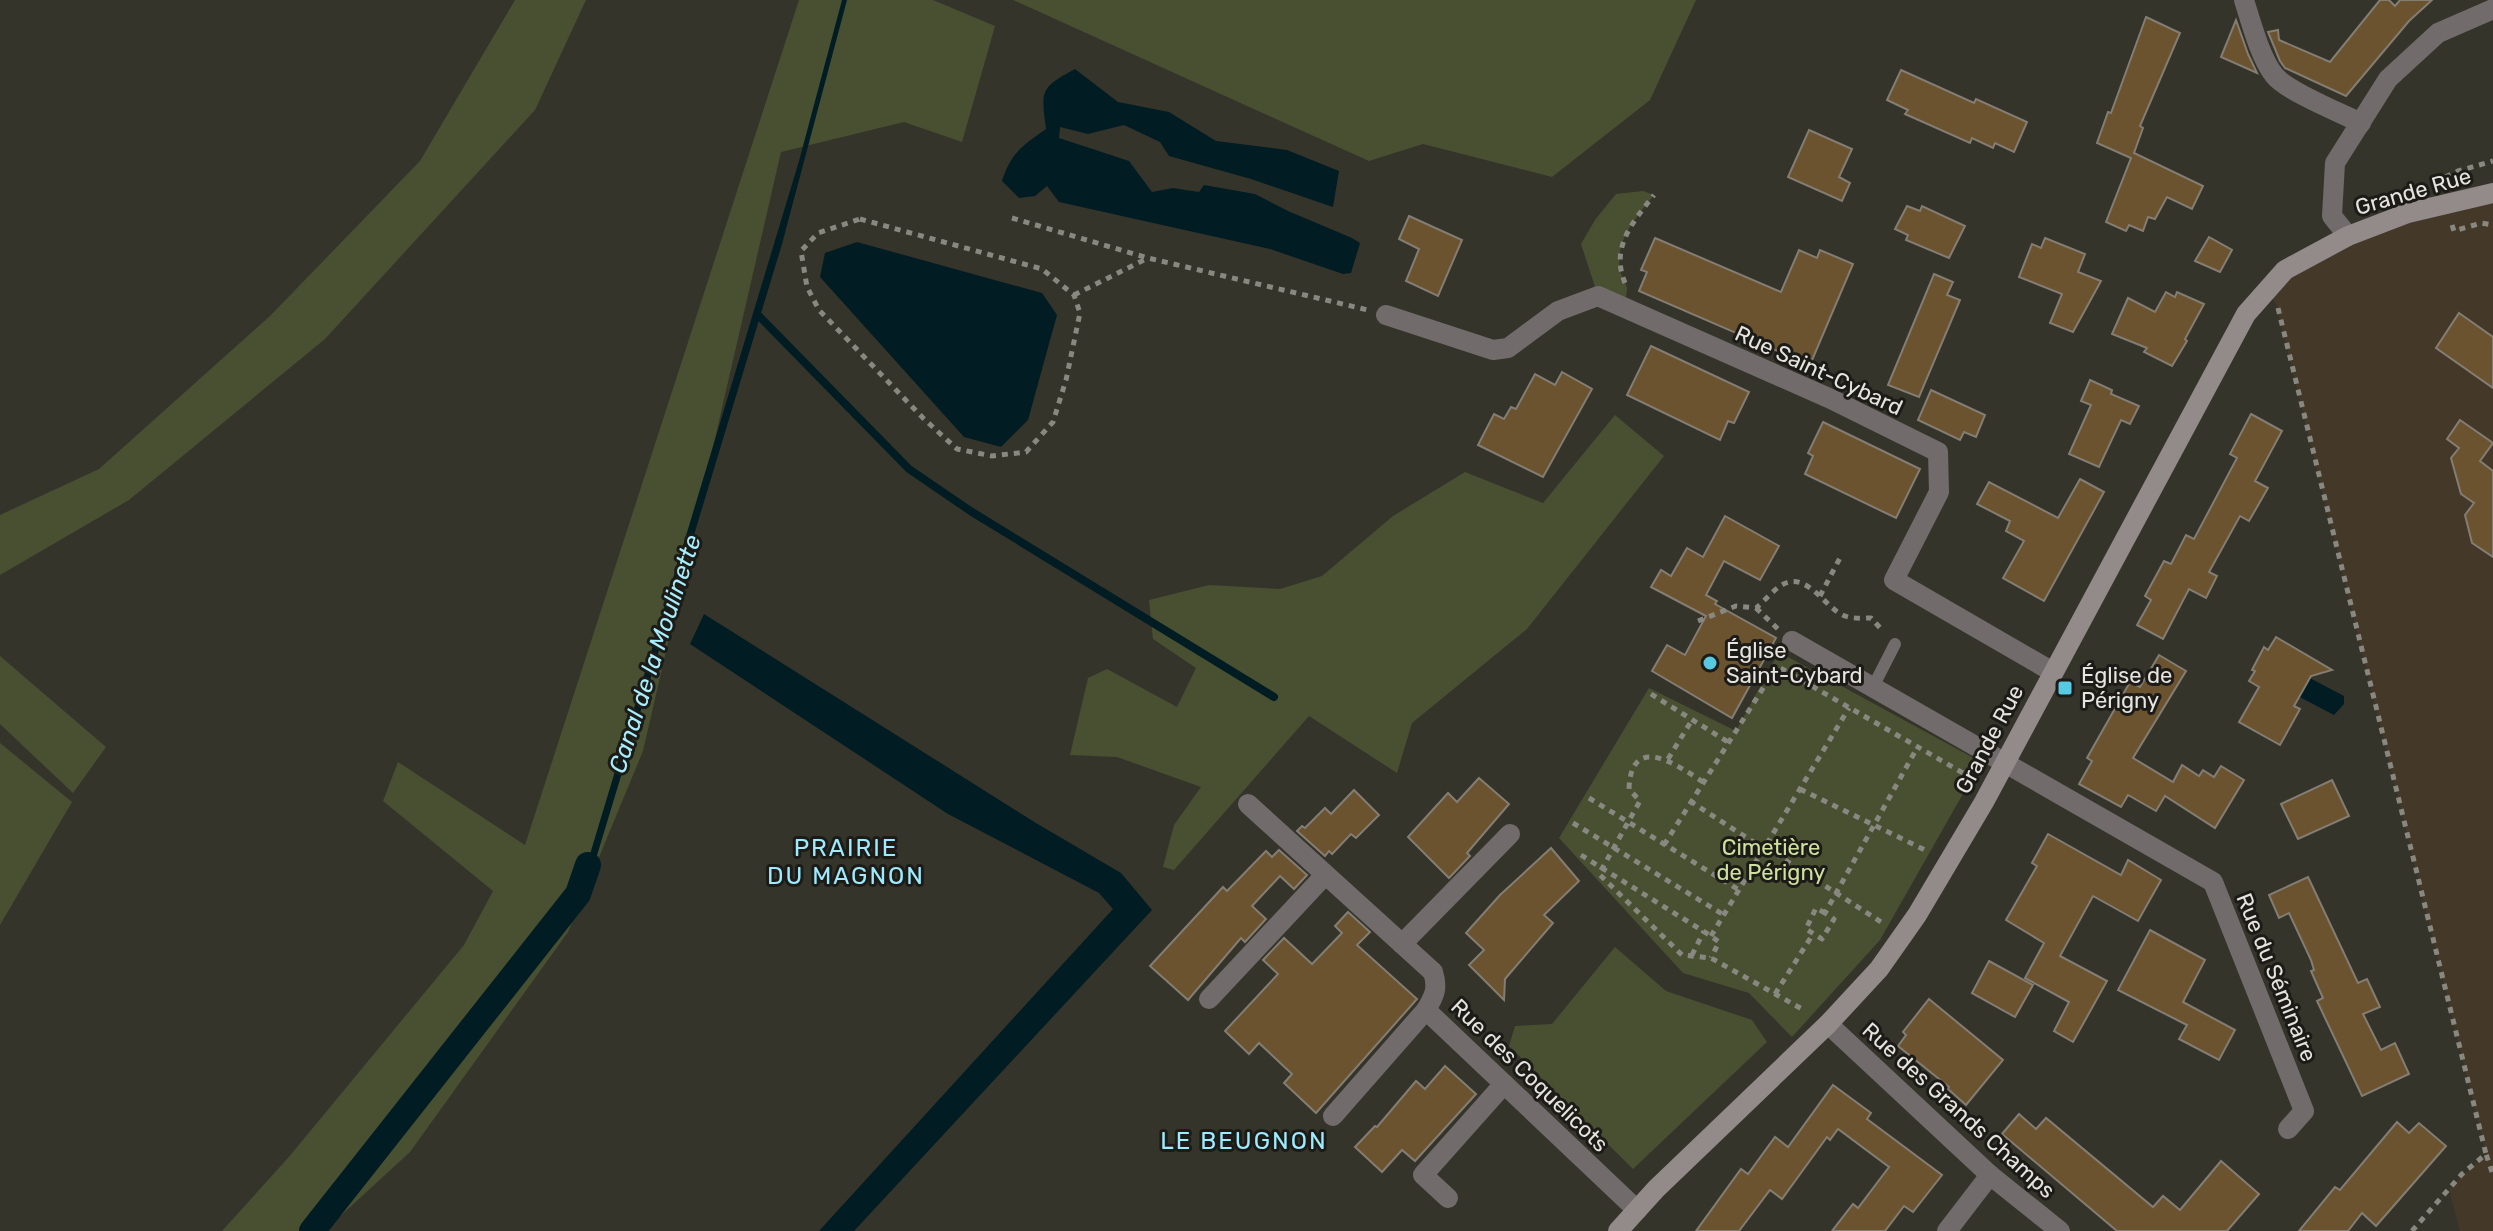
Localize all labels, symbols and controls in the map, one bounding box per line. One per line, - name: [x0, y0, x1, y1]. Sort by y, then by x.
- street label: Grande Rue: [2352, 162, 2474, 221]
- street label: Rue Saint-Cybard: [1731, 320, 1907, 421]
- water label: Canal de la Moulinette: [603, 531, 707, 777]
- place label: Église Saint-Cybard: [1726, 637, 1863, 689]
- marker: Église Saint-Cybard: [1701, 654, 1719, 672]
- place label: Église de Périgny: [2081, 662, 2172, 714]
- marker: Église de Périgny: [2056, 679, 2074, 697]
- street label: Grande Rue: [1949, 680, 2029, 798]
- district label: PRAIRIE DU MAGNON: [767, 834, 925, 890]
- park label: Cimetière de Périgny: [1716, 834, 1826, 886]
- street label: Rue du Séminaire: [2230, 889, 2323, 1065]
- street label: Rue des Coquelicots: [1445, 993, 1614, 1157]
- street label: Rue des Grands Champs: [1857, 1017, 2061, 1204]
- district label: LE BEUGNON: [1160, 1127, 1328, 1155]

